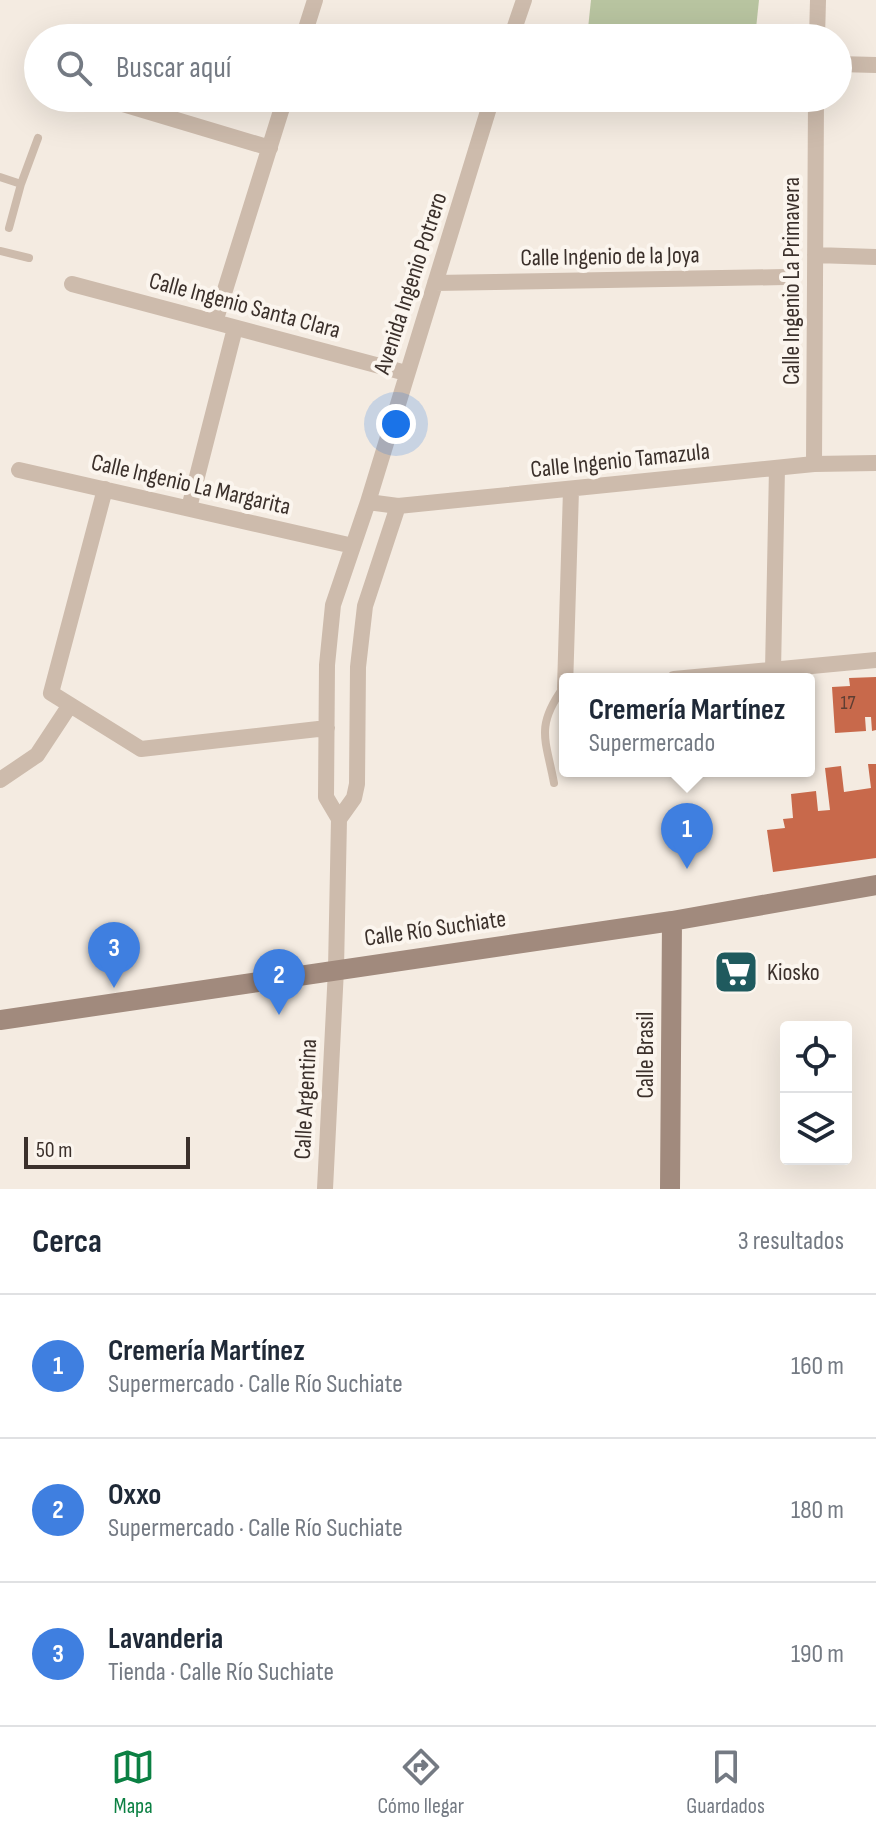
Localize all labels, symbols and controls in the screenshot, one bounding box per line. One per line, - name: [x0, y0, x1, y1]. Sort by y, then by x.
- search box: [24, 24, 852, 112]
- icon: search: [52, 46, 96, 90]
- text: Buscar aquí: [116, 50, 231, 86]
- street label: Calle Ingenio La Primavera: [777, 177, 806, 385]
- street label: Avenida Ingenio Potrero: [367, 189, 454, 379]
- street label: Calle Ingenio de la Joya: [520, 240, 700, 273]
- street label: Calle Ingenio Santa Clara: [146, 266, 344, 345]
- your location: [376, 404, 416, 444]
- street label: Calle Ingenio Tamazula: [529, 437, 711, 484]
- street label: Calle Ingenio La Margarita: [88, 447, 293, 522]
- popup: [559, 673, 815, 777]
- house number: 17: [841, 691, 855, 715]
- text: Cremería Martínez: [589, 692, 785, 728]
- text: Supermercado: [589, 728, 715, 759]
- pin: 1: [661, 803, 713, 869]
- street label: Calle Río Suchiate: [362, 904, 508, 953]
- pin: 3: [88, 922, 140, 988]
- supermarket icon: Kiosko: [712, 948, 760, 996]
- pin: 2: [253, 949, 305, 1015]
- place label: Kiosko: [767, 958, 820, 987]
- street label: Calle Brasil: [631, 1012, 660, 1098]
- map controls: [780, 1021, 852, 1165]
- button: locate: [780, 1021, 852, 1093]
- street label: Calle Argentina: [288, 1038, 323, 1160]
- button: layers: [780, 1093, 852, 1165]
- scale bar: [24, 1133, 190, 1169]
- text: 50 m: [36, 1137, 72, 1164]
- text: Cerca: [32, 1221, 102, 1262]
- text: 3 resultados: [738, 1226, 844, 1257]
- text: Cremería Martínez: [108, 1333, 305, 1369]
- text: 1: [53, 1351, 63, 1382]
- text: 160 m: [791, 1351, 844, 1382]
- text: Supermercado · Calle Río Suchiate: [108, 1369, 403, 1400]
- text: Oxxo: [108, 1477, 161, 1513]
- text: 2: [52, 1495, 64, 1526]
- text: 180 m: [791, 1495, 844, 1526]
- text: Supermercado · Calle Río Suchiate: [108, 1513, 403, 1544]
- text: Lavanderia: [108, 1621, 223, 1657]
- text: 3: [52, 1639, 64, 1670]
- text: 190 m: [791, 1639, 844, 1670]
- text: Tienda · Calle Río Suchiate: [108, 1657, 334, 1688]
- tab: Mapa: [111, 1745, 155, 1820]
- tab: Cómo llegar: [377, 1745, 464, 1820]
- tab: Guardados: [686, 1745, 765, 1820]

